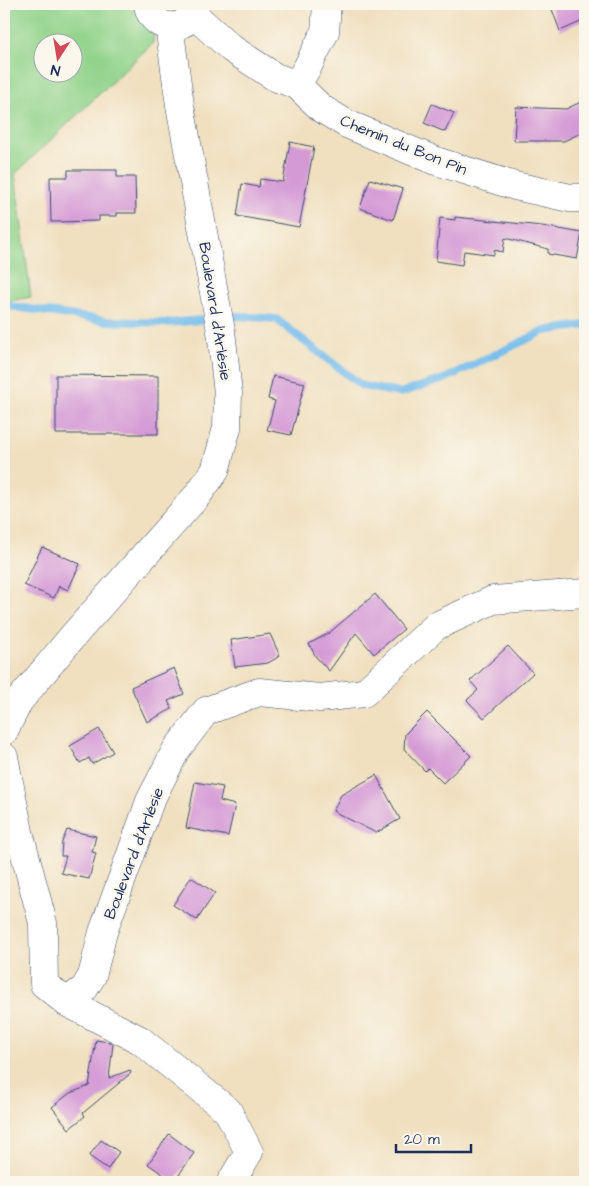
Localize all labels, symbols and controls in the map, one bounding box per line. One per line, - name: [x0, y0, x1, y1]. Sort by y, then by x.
- north arrow: [32, 32, 82, 82]
- text: N: [49, 59, 62, 80]
- street label: Chemin du Bon Pin: [337, 109, 470, 180]
- street label: Boulevard d'Arlésie: [193, 240, 237, 382]
- street label: Boulevard d'Arlésie: [99, 784, 169, 923]
- scale bar: [396, 1121, 472, 1153]
- text: 20 m: [404, 1129, 440, 1150]

